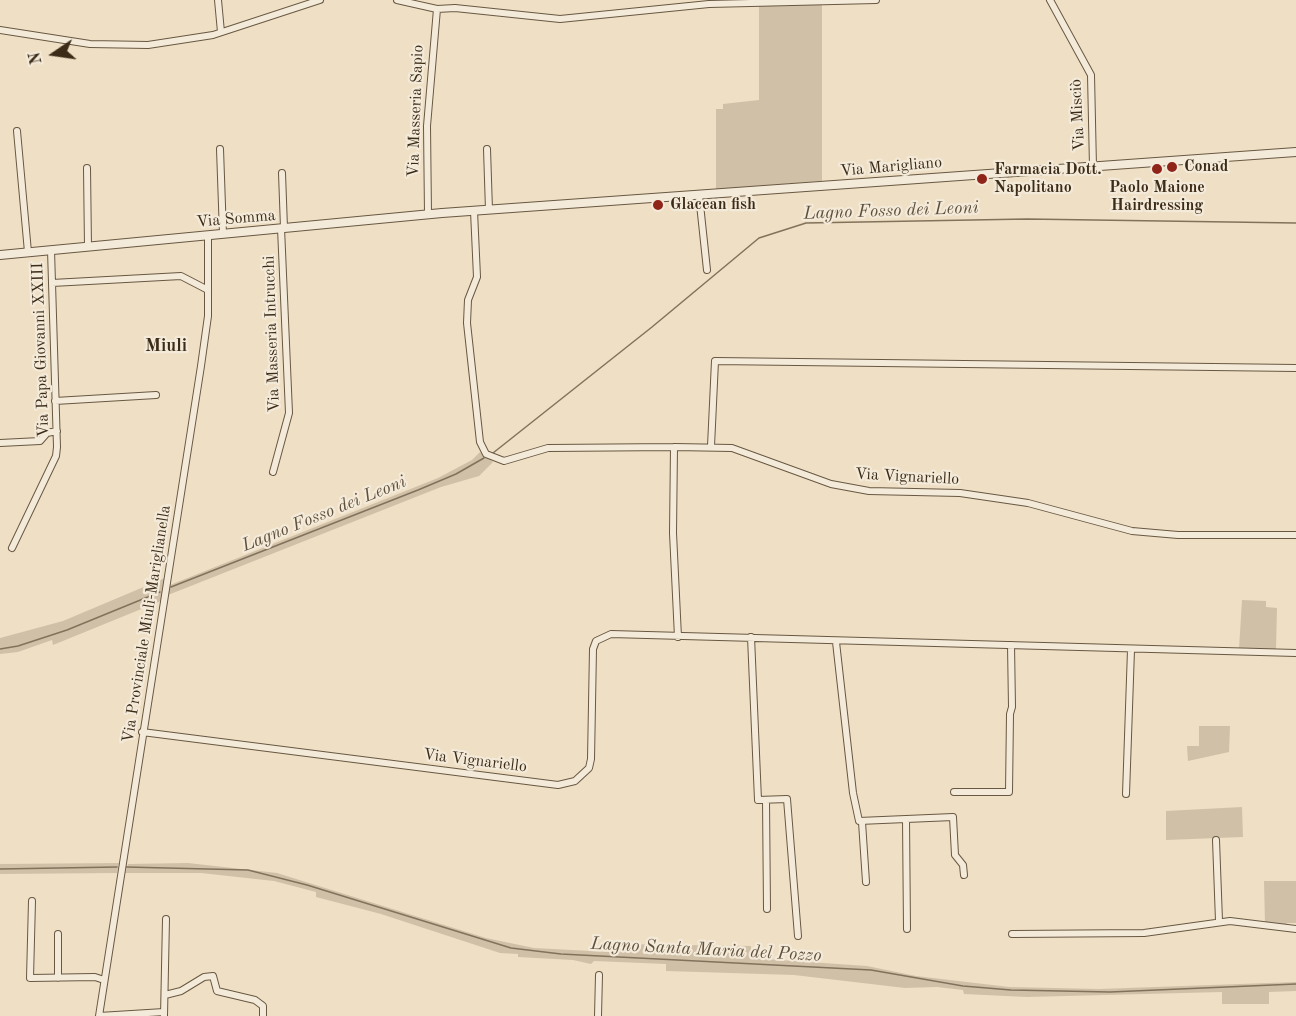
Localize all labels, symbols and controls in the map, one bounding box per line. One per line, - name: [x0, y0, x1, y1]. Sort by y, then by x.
- north arrow: [24, 24, 84, 84]
- street label: Via Masseria Sapio: [404, 44, 428, 178]
- text: N: [27, 50, 46, 66]
- street label: Via Misciò: [1067, 78, 1089, 152]
- street label: Via Marigliano: [839, 153, 943, 181]
- place label: Conad: [1184, 157, 1228, 177]
- place label: Farmacia Dott. Napolitano: [994, 160, 1102, 198]
- marker: Conad: [1165, 160, 1179, 174]
- marker: Paolo Maione Hairdressing: [1150, 162, 1164, 176]
- marker: Farmacia Dott. Napolitano: [975, 172, 989, 186]
- place label: Paolo Maione Hairdressing: [1109, 178, 1205, 216]
- place label: Glacean fish: [670, 195, 756, 215]
- water label: Lagno Fosso dei Leoni: [803, 197, 979, 225]
- marker: Glacean fish: [651, 198, 665, 212]
- street label: Via Somma: [196, 206, 276, 232]
- street label: Via Masseria Intrucchi: [260, 255, 284, 413]
- street label: Via Papa Giovanni XXIII: [28, 262, 54, 438]
- district label: Miuli: [145, 335, 187, 357]
- street label: Via Vignariello: [854, 465, 960, 489]
- water label: Lagno Fosso dei Leoni: [239, 471, 409, 557]
- street label: Via Provinciale Miuli-Mariglianella: [119, 504, 175, 744]
- street label: Via Vignariello: [422, 745, 528, 777]
- water label: Lagno Santa Maria del Pozzo: [590, 933, 822, 967]

